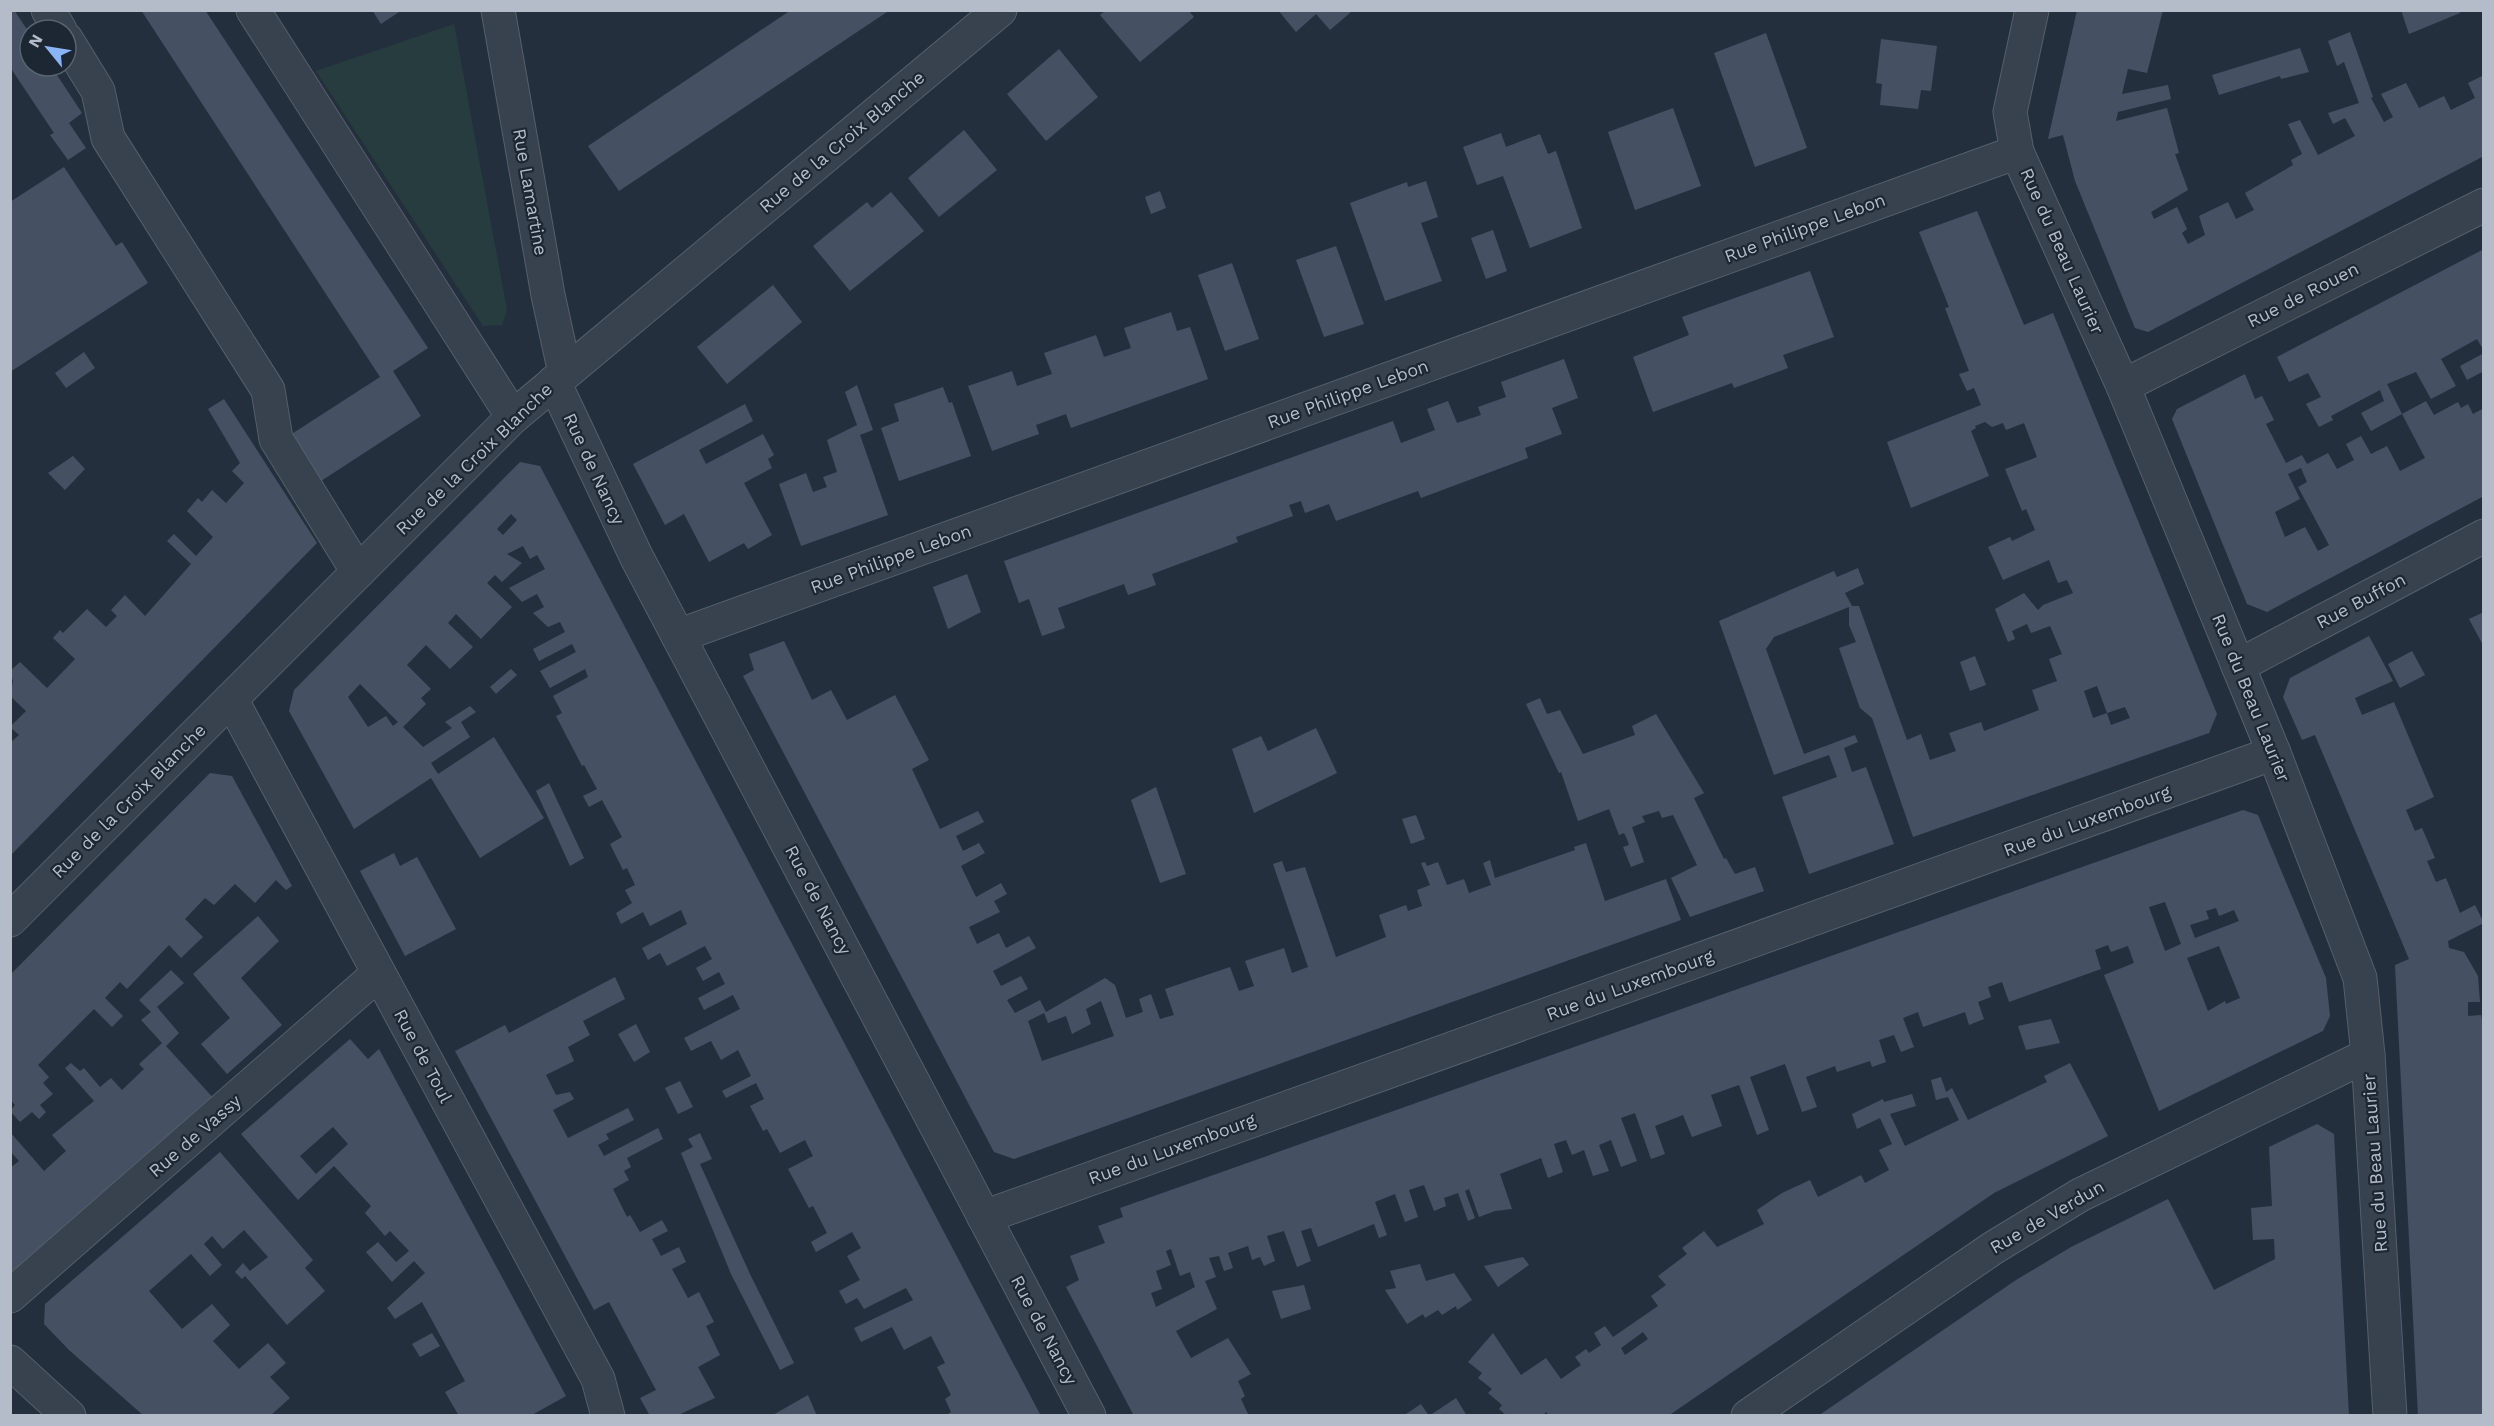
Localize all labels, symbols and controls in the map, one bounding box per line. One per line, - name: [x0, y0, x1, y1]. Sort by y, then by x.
- north arrow: [18, 18, 78, 78]
- text: N: [24, 31, 47, 51]
- street label: Rue de la Croix Blanche: [755, 66, 929, 217]
- street label: Rue Lamartine: [509, 127, 552, 257]
- street label: Rue du Beau Laurier: [2016, 165, 2109, 337]
- street label: Rue Philippe Lebon: [1721, 189, 1888, 266]
- street label: Rue de Rouen: [2244, 257, 2362, 332]
- street label: Rue Philippe Lebon: [1264, 355, 1431, 432]
- street label: Rue de la Croix Blanche: [391, 378, 556, 539]
- street label: Rue de Nancy: [559, 410, 630, 529]
- street label: Rue Philippe Lebon: [807, 520, 974, 597]
- street label: Rue Buffon: [2313, 568, 2409, 633]
- street label: Rue du Beau Laurier: [2208, 611, 2295, 785]
- street label: Rue de la Croix Blanche: [47, 719, 210, 882]
- street label: Rue du Luxembourg: [2001, 780, 2174, 861]
- street label: Rue de Nancy: [781, 842, 856, 959]
- street label: Rue du Luxembourg: [1544, 944, 1717, 1025]
- street label: Rue de Toul: [390, 1005, 457, 1107]
- street label: Rue du Beau Laurier: [2358, 1073, 2391, 1253]
- street label: Rue de Vassy: [144, 1089, 246, 1181]
- street label: Rue du Luxembourg: [1086, 1108, 1259, 1189]
- street label: Rue de Verdun: [1986, 1175, 2108, 1258]
- street label: Rue de Nancy: [1007, 1272, 1082, 1389]

